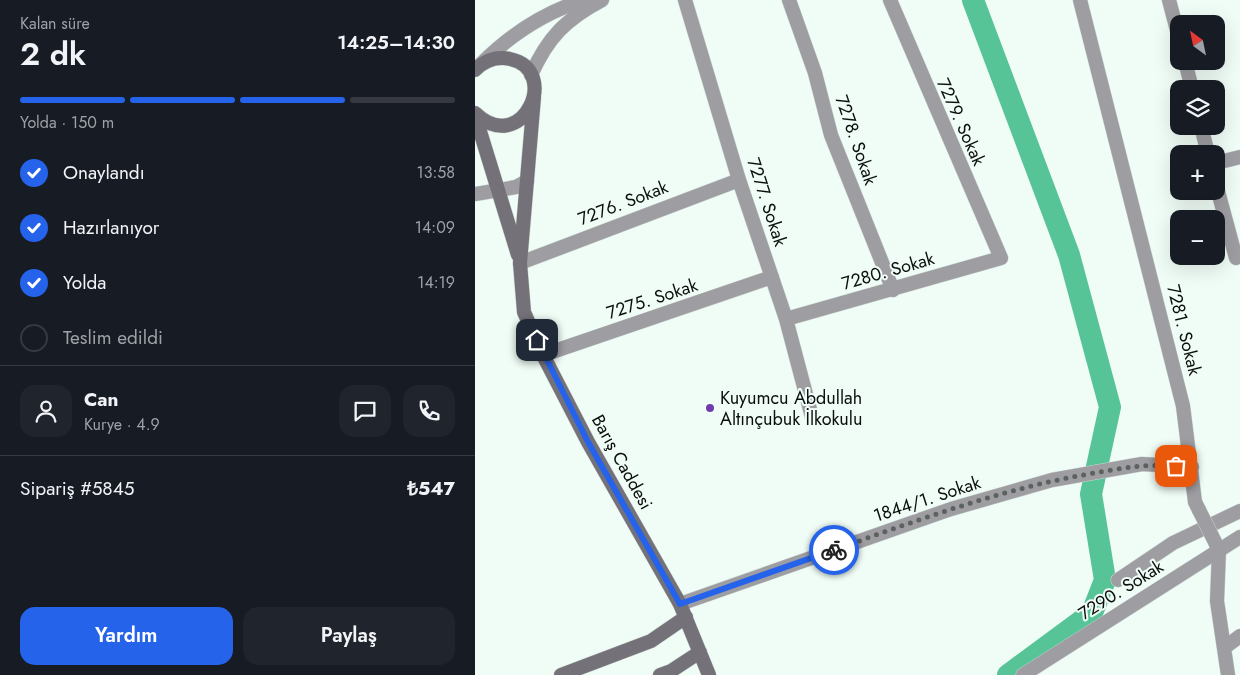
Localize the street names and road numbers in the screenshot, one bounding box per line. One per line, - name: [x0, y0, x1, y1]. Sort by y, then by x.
- street label: 7279. Sokak: [930, 74, 992, 170]
- street label: 7278. Sokak: [828, 91, 884, 189]
- street label: 7277. Sokak: [740, 154, 794, 250]
- street label: 7276. Sokak: [574, 174, 672, 232]
- street label: 7280. Sokak: [839, 245, 937, 297]
- street label: 7275. Sokak: [603, 272, 701, 326]
- street label: 7281. Sokak: [1160, 282, 1208, 378]
- street label: Barış Caddesi: [585, 410, 659, 514]
- street label: 1844/1. Sokak: [870, 469, 984, 529]
- street label: 7290. Sokak: [1073, 554, 1169, 626]

